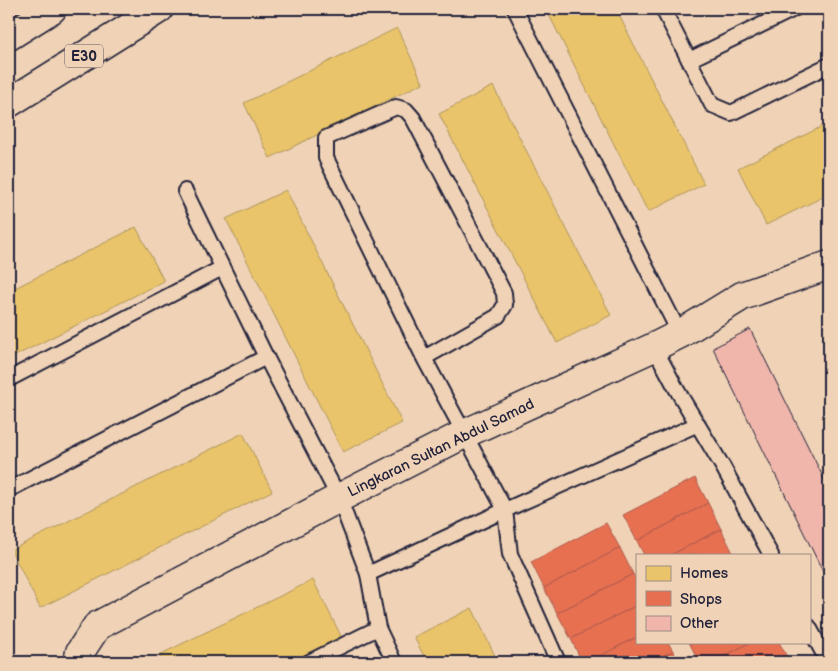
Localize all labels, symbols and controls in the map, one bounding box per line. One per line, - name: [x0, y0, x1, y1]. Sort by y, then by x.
- road number: E30: [65, 44, 103, 68]
- street label: Lingkaran Sultan Abdul Samad: [345, 394, 537, 502]
- legend: [636, 554, 810, 644]
- text: Homes: [680, 564, 729, 583]
- text: Shops: [680, 590, 723, 609]
- text: Other: [680, 614, 719, 633]

